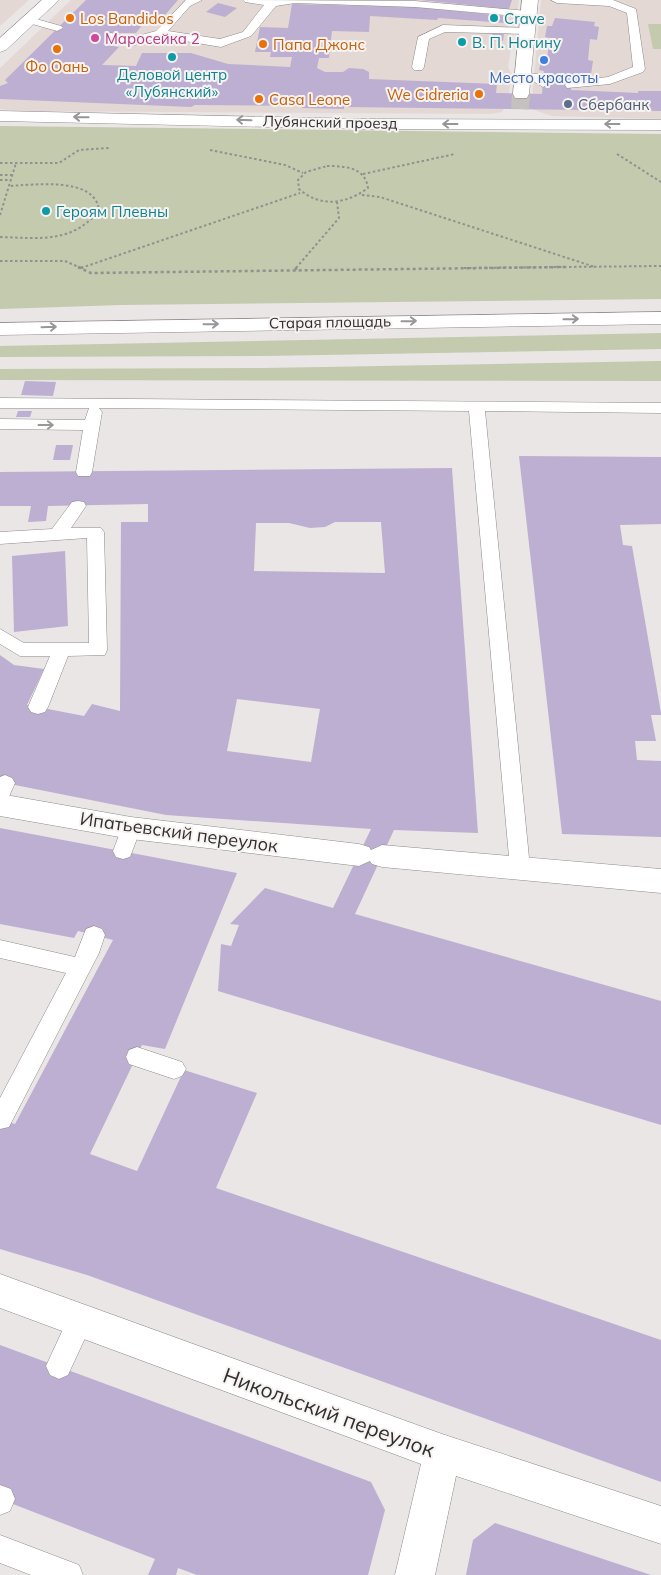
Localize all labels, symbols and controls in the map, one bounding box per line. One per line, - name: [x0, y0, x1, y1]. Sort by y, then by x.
- place label: Los Bandidos: [80, 9, 174, 28]
- place label: Crave: [504, 9, 545, 28]
- marker: Los Bandidos: [64, 12, 76, 24]
- marker: Crave: [488, 12, 500, 24]
- place label: Маросейка 2: [105, 29, 200, 48]
- marker: Маросейка 2: [89, 32, 101, 44]
- place label: В. П. Ногину: [472, 33, 561, 52]
- place label: Папа Джонс: [273, 35, 365, 54]
- marker: В. П. Ногину: [456, 36, 468, 48]
- marker: Папа Джонс: [257, 38, 269, 50]
- marker: Фо Оань: [51, 43, 63, 55]
- marker: Деловой центр «Лубянский»: [166, 51, 178, 63]
- marker: Место красоты: [538, 54, 550, 66]
- place label: Фо Оань: [25, 57, 89, 76]
- place label: Деловой центр «Лубянский»: [117, 65, 227, 101]
- place label: Место красоты: [490, 68, 598, 87]
- place label: We Cidreria: [387, 85, 469, 104]
- marker: We Cidreria: [473, 88, 485, 100]
- place label: Casa Leone: [269, 90, 350, 109]
- marker: Casa Leone: [253, 93, 265, 105]
- place label: Сбербанк: [578, 95, 650, 114]
- marker: Сбербанк: [562, 98, 574, 110]
- street label: Лубянский проезд: [262, 111, 398, 133]
- one-way arrow: [74, 112, 90, 121]
- one-way arrow: [236, 116, 252, 125]
- one-way arrow: [442, 119, 458, 129]
- one-way arrow: [605, 119, 621, 129]
- place label: Героям Плевны: [56, 202, 168, 221]
- marker: Героям Плевны: [40, 205, 52, 217]
- street label: Старая площадь: [269, 311, 391, 333]
- one-way arrow: [562, 314, 579, 324]
- one-way arrow: [400, 316, 416, 326]
- one-way arrow: [202, 319, 219, 329]
- one-way arrow: [40, 323, 56, 332]
- one-way arrow: [38, 420, 54, 430]
- street label: Ипатьевский переулок: [79, 807, 280, 857]
- street label: Никольский переулок: [220, 1362, 439, 1463]

